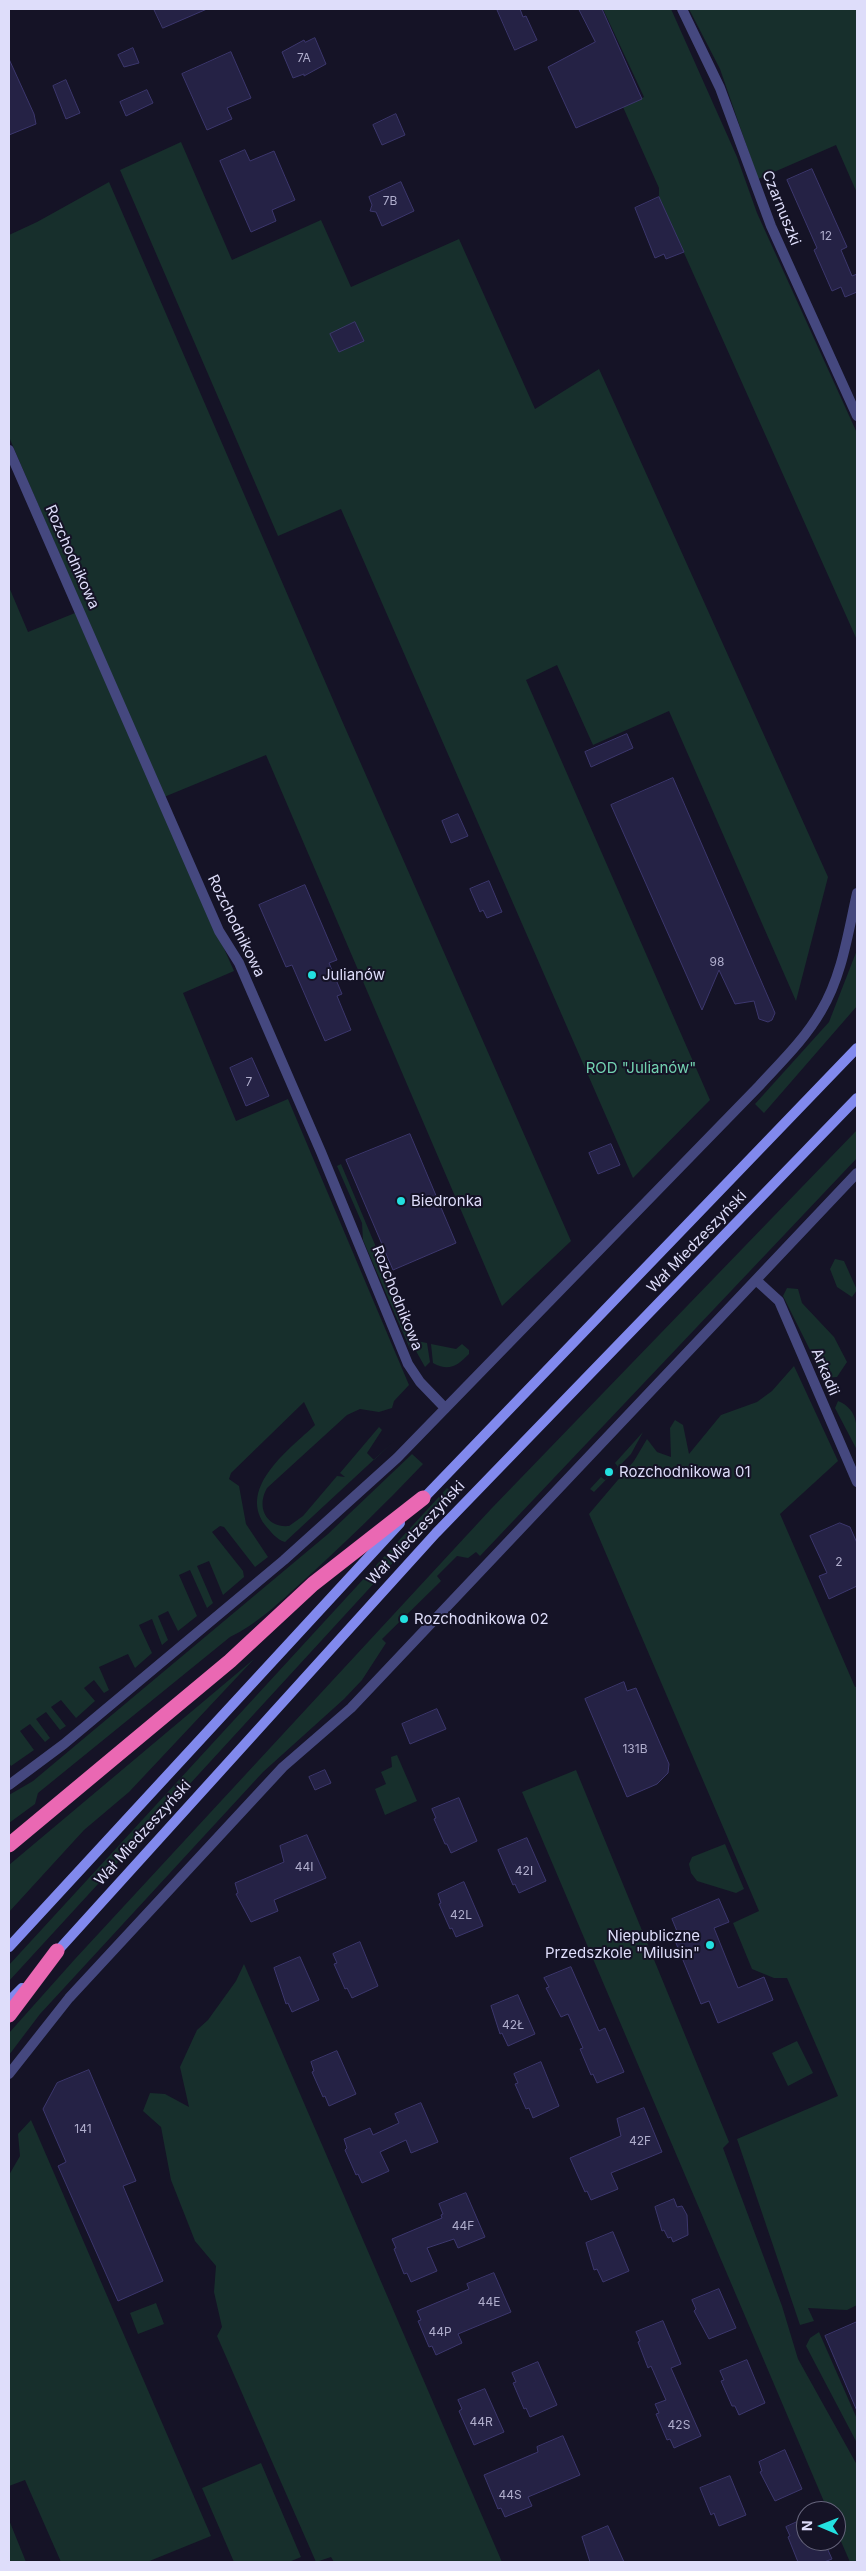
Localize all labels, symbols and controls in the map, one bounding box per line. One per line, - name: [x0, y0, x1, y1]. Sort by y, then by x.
- house number: 7A: [297, 51, 311, 65]
- street label: Czarnuszki: [758, 168, 804, 248]
- house number: 7B: [383, 194, 397, 208]
- house number: 12: [820, 229, 832, 243]
- street label: Rozchodnikowa: [41, 502, 103, 612]
- street label: Rozchodnikowa: [203, 872, 269, 980]
- house number: 98: [710, 955, 724, 969]
- place label: Julianów: [322, 966, 385, 984]
- marker: Julianów: [306, 969, 318, 981]
- park label: ROD "Julianów": [586, 1059, 696, 1077]
- house number: 7: [246, 1075, 252, 1089]
- street label: Wał Miedzeszyński: [643, 1187, 751, 1297]
- place label: Biedronka: [411, 1192, 482, 1210]
- marker: Biedronka: [395, 1195, 407, 1207]
- street label: Rozchodnikowa: [368, 1243, 426, 1353]
- street label: Arkadii: [807, 1346, 843, 1398]
- place label: Rozchodnikowa 01: [619, 1463, 750, 1481]
- marker: Rozchodnikowa 01: [603, 1466, 615, 1478]
- street label: Wał Miedzeszyński: [363, 1477, 469, 1589]
- house number: 2: [835, 1555, 843, 1569]
- place label: Rozchodnikowa 02: [414, 1610, 549, 1628]
- marker: Rozchodnikowa 02: [398, 1613, 410, 1625]
- house number: 131B: [622, 1742, 648, 1756]
- street label: Wał Miedzeszyński: [91, 1777, 195, 1889]
- house number: 44I: [295, 1860, 313, 1874]
- house number: 42I: [515, 1864, 533, 1878]
- house number: 42L: [450, 1908, 472, 1922]
- place label: Niepubliczne Przedszkole "Milusin": [545, 1927, 700, 1962]
- marker: Niepubliczne Przedszkole "Milusin": [704, 1939, 716, 1951]
- house number: 42Ł: [502, 2018, 524, 2032]
- house number: 141: [74, 2122, 92, 2136]
- house number: 42F: [629, 2134, 651, 2148]
- house number: 44F: [452, 2219, 474, 2233]
- house number: 44E: [478, 2295, 500, 2309]
- house number: 44P: [428, 2325, 452, 2339]
- house number: 44R: [469, 2415, 493, 2429]
- house number: 42S: [668, 2418, 690, 2432]
- house number: 44S: [498, 2488, 522, 2502]
- north arrow: [796, 2501, 846, 2551]
- text: N: [798, 2520, 815, 2531]

